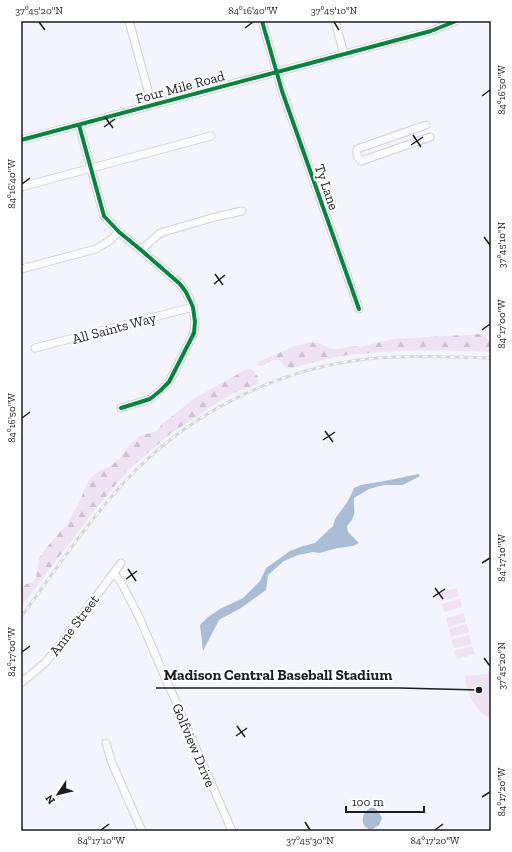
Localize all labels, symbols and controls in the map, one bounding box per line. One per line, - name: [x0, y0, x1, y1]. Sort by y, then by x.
- text: 37°45'20"N: [15, 5, 63, 17]
- text: 84°16'40"W: [228, 5, 278, 17]
- text: 37°45'10"N: [311, 5, 358, 17]
- text: 84°16'50"W: [496, 65, 508, 115]
- street label: Four Mile Road: [134, 67, 227, 108]
- text: 84°16'40"W: [6, 159, 18, 209]
- street label: Ty Lane: [311, 162, 342, 213]
- text: 37°45'10"N: [496, 221, 508, 268]
- text: 84°17'00"W: [496, 299, 508, 349]
- street label: All Saints Way: [70, 309, 159, 348]
- text: 84°16'50"W: [6, 393, 18, 443]
- text: 84°17'10"W: [496, 534, 508, 582]
- street label: Anne Street: [46, 591, 103, 659]
- text: 84°17'00"W: [6, 627, 18, 677]
- text: 37°45'20"N: [496, 642, 508, 690]
- callout: Madison Central Baseball Stadium: [156, 661, 400, 688]
- text: Madison Central Baseball Stadium: [164, 666, 392, 684]
- street label: Golfview Drive: [168, 701, 219, 790]
- text: 84°17'20"W: [496, 767, 508, 816]
- north arrow: [38, 774, 78, 814]
- scale bar: [346, 788, 424, 814]
- text: N: [42, 792, 58, 807]
- text: 100 m: [352, 795, 384, 809]
- text: 84°17'10"W: [77, 835, 125, 847]
- text: 37°45'30"N: [286, 835, 334, 847]
- text: 84°17'20"W: [411, 835, 460, 847]

